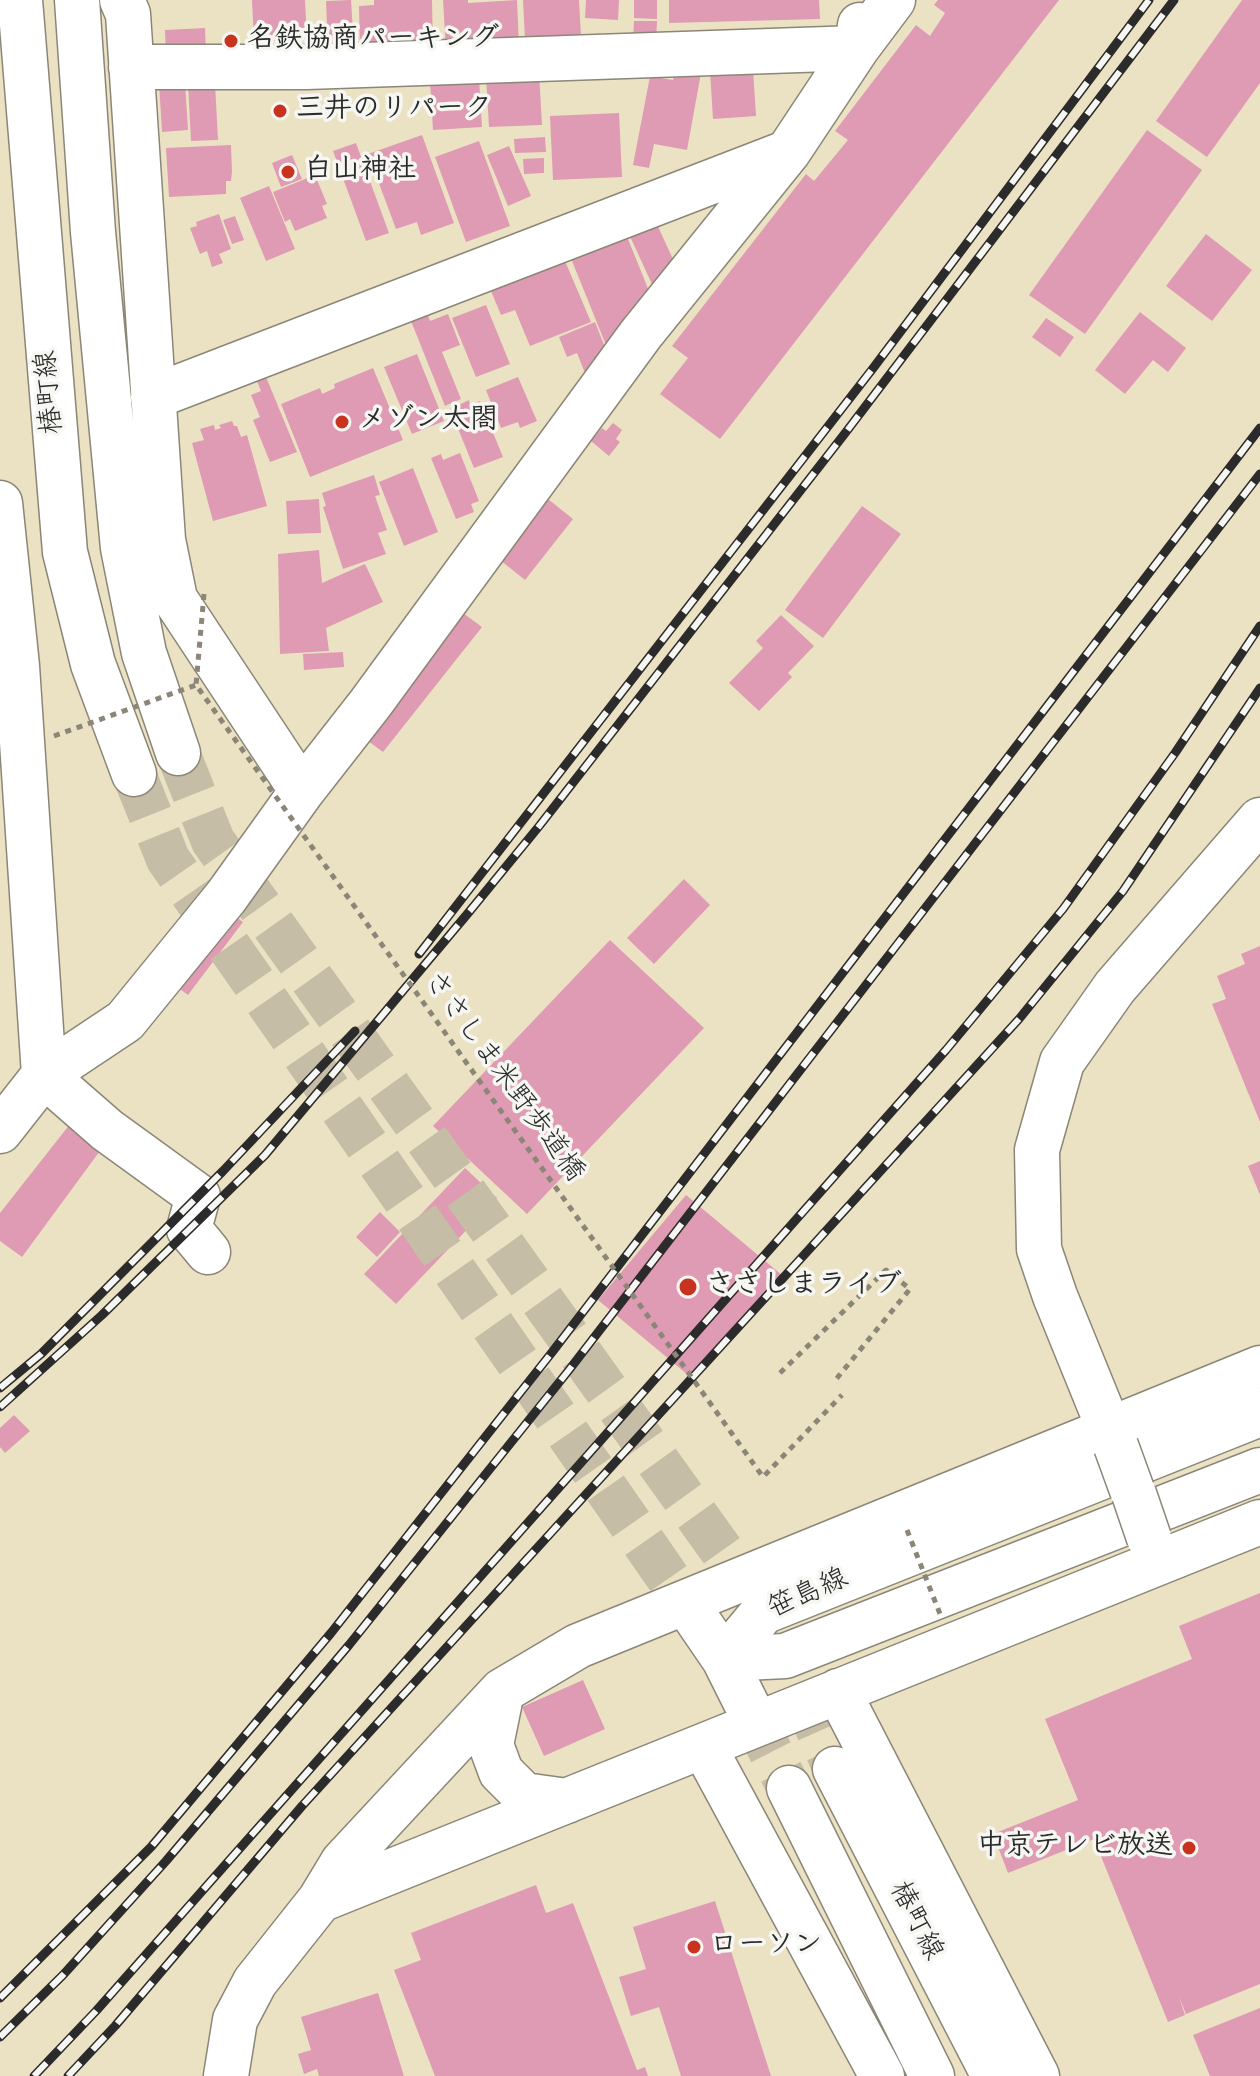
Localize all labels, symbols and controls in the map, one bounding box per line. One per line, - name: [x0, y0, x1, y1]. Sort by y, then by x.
- place label: 名鉄協商パーキング: [247, 24, 499, 58]
- marker: 名鉄協商パーキング: [222, 32, 240, 50]
- place label: 三井のリパーク: [296, 94, 492, 128]
- marker: 三井のリパーク: [271, 102, 289, 120]
- place label: 白山神社: [304, 155, 416, 189]
- marker: 白山神社: [279, 163, 297, 181]
- street label: 椿町線: [32, 349, 72, 435]
- place label: メゾン太閤: [358, 405, 498, 439]
- marker: メゾン太閤: [333, 413, 351, 431]
- street label: ささしま米野歩道橋: [414, 966, 590, 1190]
- place label: ささしまライブ: [706, 1270, 902, 1304]
- marker: ささしまライブ: [677, 1276, 699, 1298]
- street label: 笹島線: [764, 1564, 854, 1628]
- place label: 中京テレビ放送: [977, 1831, 1173, 1865]
- marker: 中京テレビ放送: [1180, 1839, 1198, 1857]
- street label: 椿町線: [880, 1877, 948, 1967]
- place label: ローソン: [710, 1930, 822, 1964]
- marker: ローソン: [685, 1938, 703, 1956]

